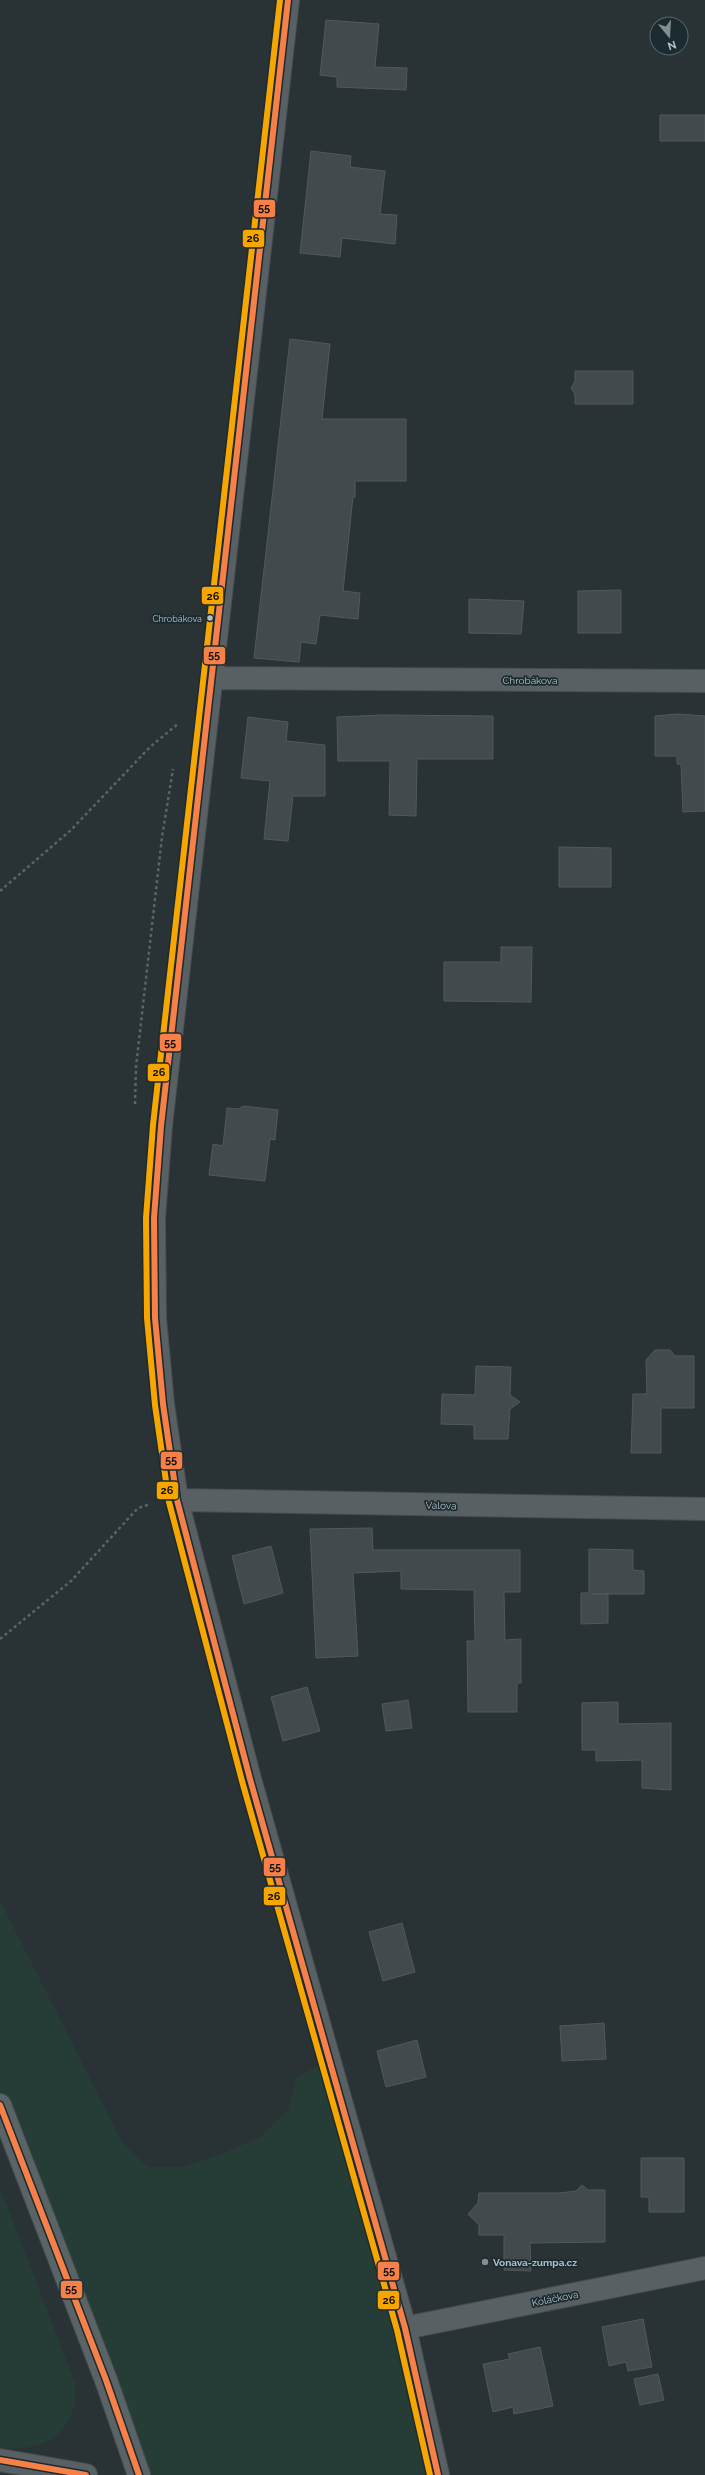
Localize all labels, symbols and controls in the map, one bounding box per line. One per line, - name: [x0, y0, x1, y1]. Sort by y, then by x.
- north arrow: [649, 16, 689, 56]
- text: N: [666, 38, 678, 53]
- line badge: 55: [253, 199, 276, 218]
- text: 55: [258, 202, 270, 215]
- line badge: 26: [242, 229, 265, 248]
- text: 26: [247, 232, 260, 245]
- line badge: 26: [201, 586, 224, 605]
- text: 26: [207, 590, 220, 603]
- marker: Chrobákova: [205, 613, 215, 623]
- place label: Chrobákova: [152, 614, 202, 624]
- line badge: 55: [203, 646, 226, 665]
- text: 55: [208, 649, 220, 662]
- street label: Chrobákova: [502, 675, 558, 686]
- line badge: 55: [159, 1033, 182, 1052]
- text: 55: [164, 1037, 176, 1050]
- line badge: 26: [147, 1063, 170, 1082]
- text: 26: [153, 1066, 166, 1079]
- line badge: 55: [160, 1451, 183, 1470]
- text: 55: [165, 1454, 177, 1467]
- line badge: 26: [156, 1481, 179, 1500]
- text: 26: [161, 1484, 174, 1497]
- street label: Valova: [425, 1500, 457, 1511]
- line badge: 55: [263, 1857, 286, 1877]
- text: 55: [269, 1861, 281, 1874]
- line badge: 26: [263, 1886, 286, 1906]
- text: 26: [268, 1890, 281, 1903]
- marker: Vonava-zumpa.cz: [480, 2257, 490, 2267]
- place label: Vonava-zumpa.cz: [493, 2257, 577, 2268]
- line badge: 55: [377, 2261, 400, 2281]
- text: 55: [383, 2265, 395, 2278]
- line badge: 55: [60, 2280, 83, 2299]
- text: 55: [65, 2283, 77, 2296]
- street label: Koláčkova: [531, 2289, 579, 2308]
- line badge: 26: [377, 2290, 400, 2310]
- text: 26: [383, 2294, 396, 2307]

